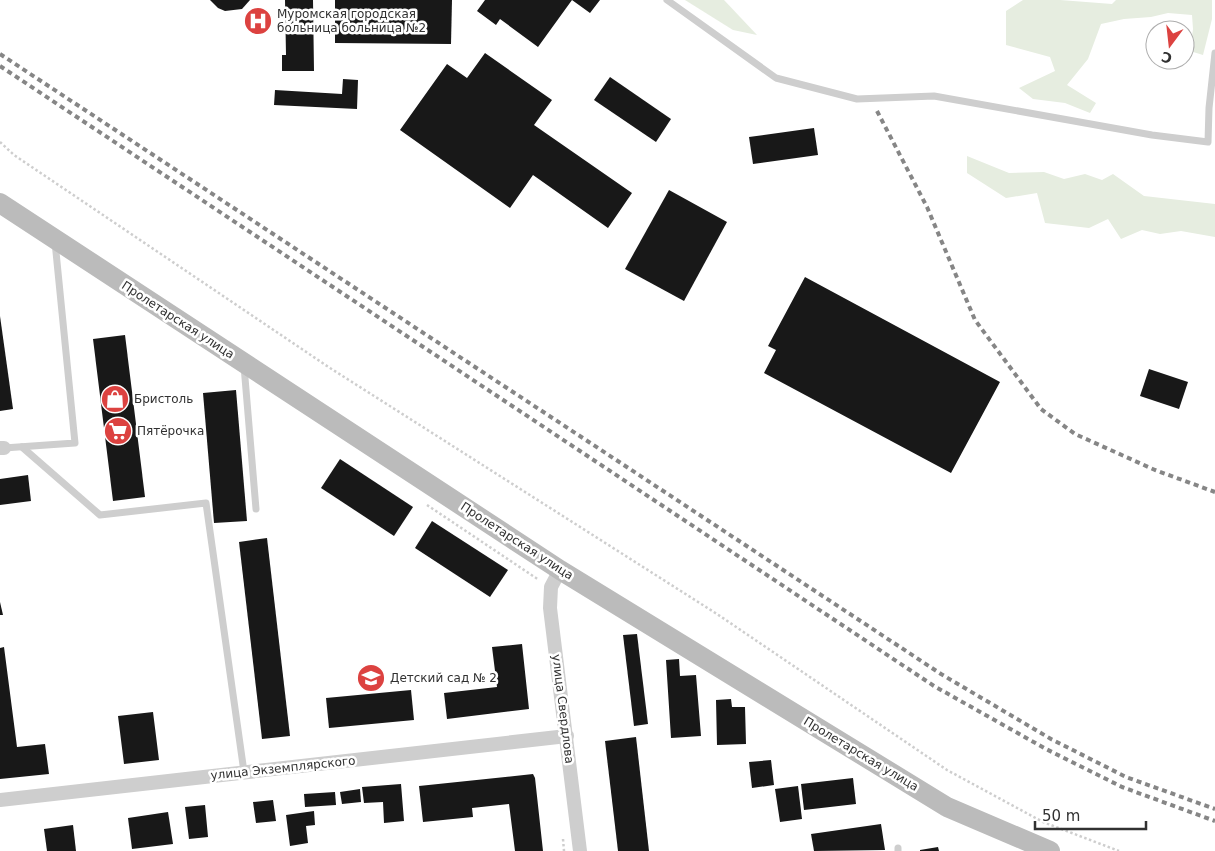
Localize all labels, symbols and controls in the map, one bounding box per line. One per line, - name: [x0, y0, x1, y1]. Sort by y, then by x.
- hospital icon: Муромская городская больница больница №2: [243, 6, 273, 36]
- place label: Муромская городская больница больница №2: [277, 7, 426, 35]
- north arrow: [1145, 20, 1195, 70]
- text: С: [1160, 48, 1174, 67]
- street label: Пролетарская улица: [119, 278, 237, 362]
- shop icon: Бристоль: [100, 384, 130, 414]
- place label: Бристоль: [134, 392, 193, 406]
- supermarket icon: Пятёрочка: [103, 416, 133, 446]
- place label: Пятёрочка: [137, 424, 204, 438]
- street label: Пролетарская улица: [458, 499, 576, 583]
- street label: улица Свердлова: [549, 654, 577, 764]
- school or university icon: Детский сад № 2: [356, 663, 386, 693]
- place label: Детский сад № 2: [390, 671, 497, 685]
- street label: Пролетарская улица: [801, 714, 921, 794]
- street label: улица Экземплярского: [210, 753, 356, 783]
- scale bar: [1035, 798, 1146, 830]
- text: 50 m: [1042, 807, 1080, 825]

